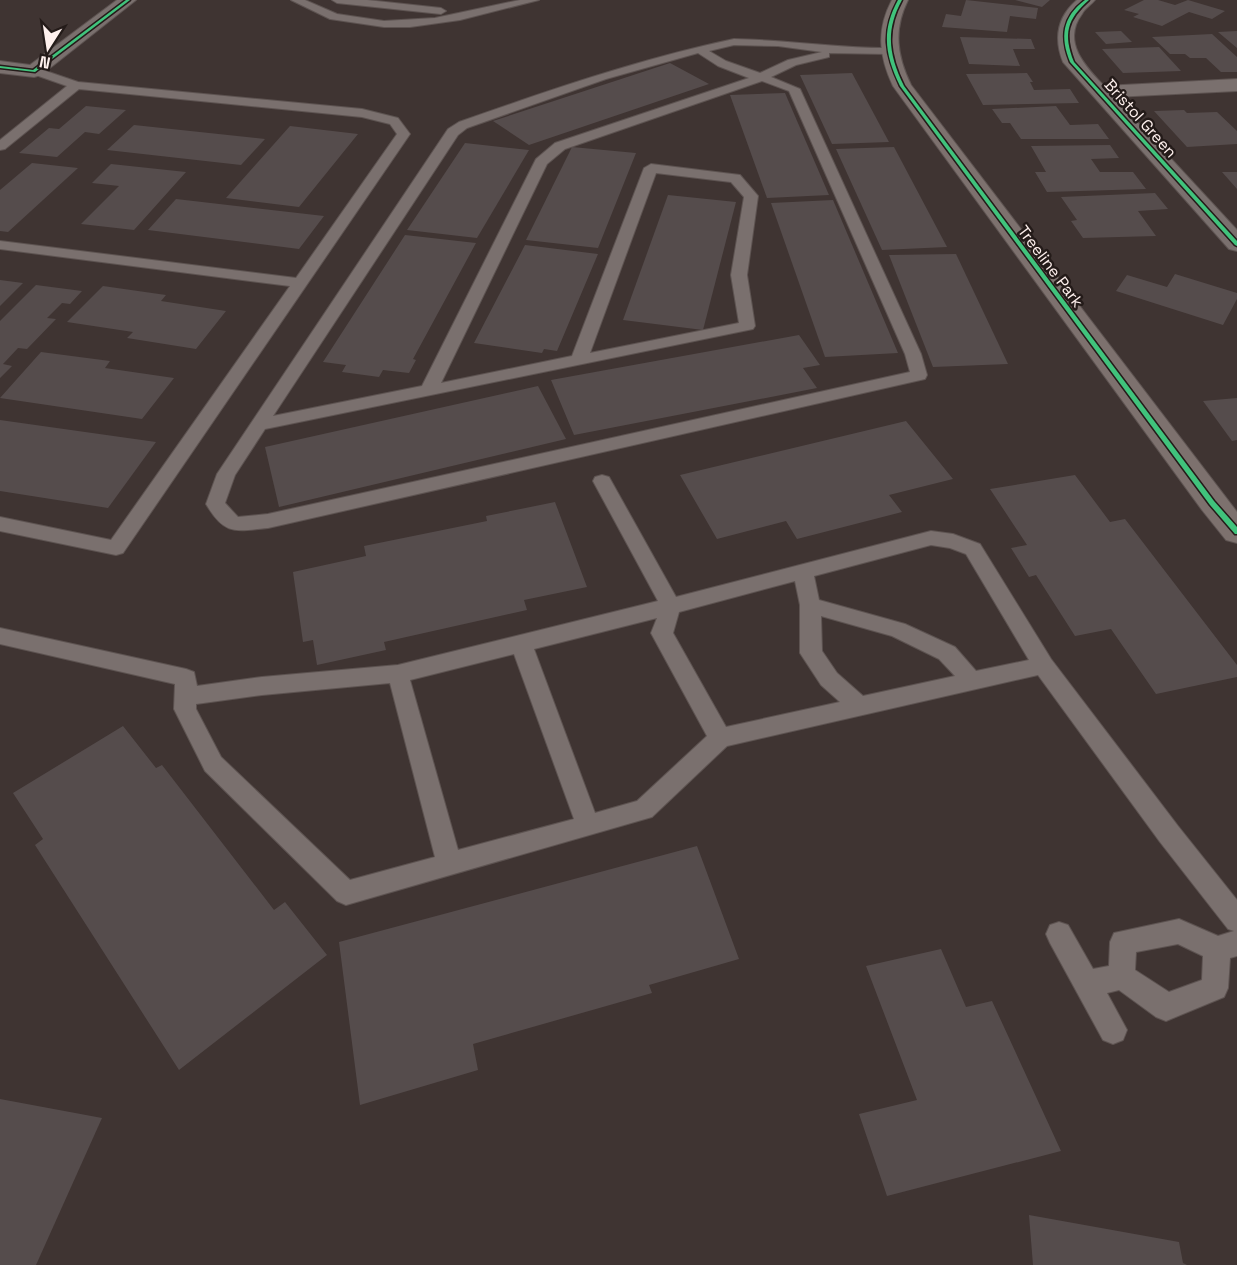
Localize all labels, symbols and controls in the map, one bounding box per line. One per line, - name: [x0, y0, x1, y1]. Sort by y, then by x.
- north arrow: [18, 18, 78, 78]
- text: N: [38, 51, 52, 74]
- street label: Bristol Green: [1100, 75, 1181, 162]
- street label: Treeline Park: [1013, 221, 1089, 312]

